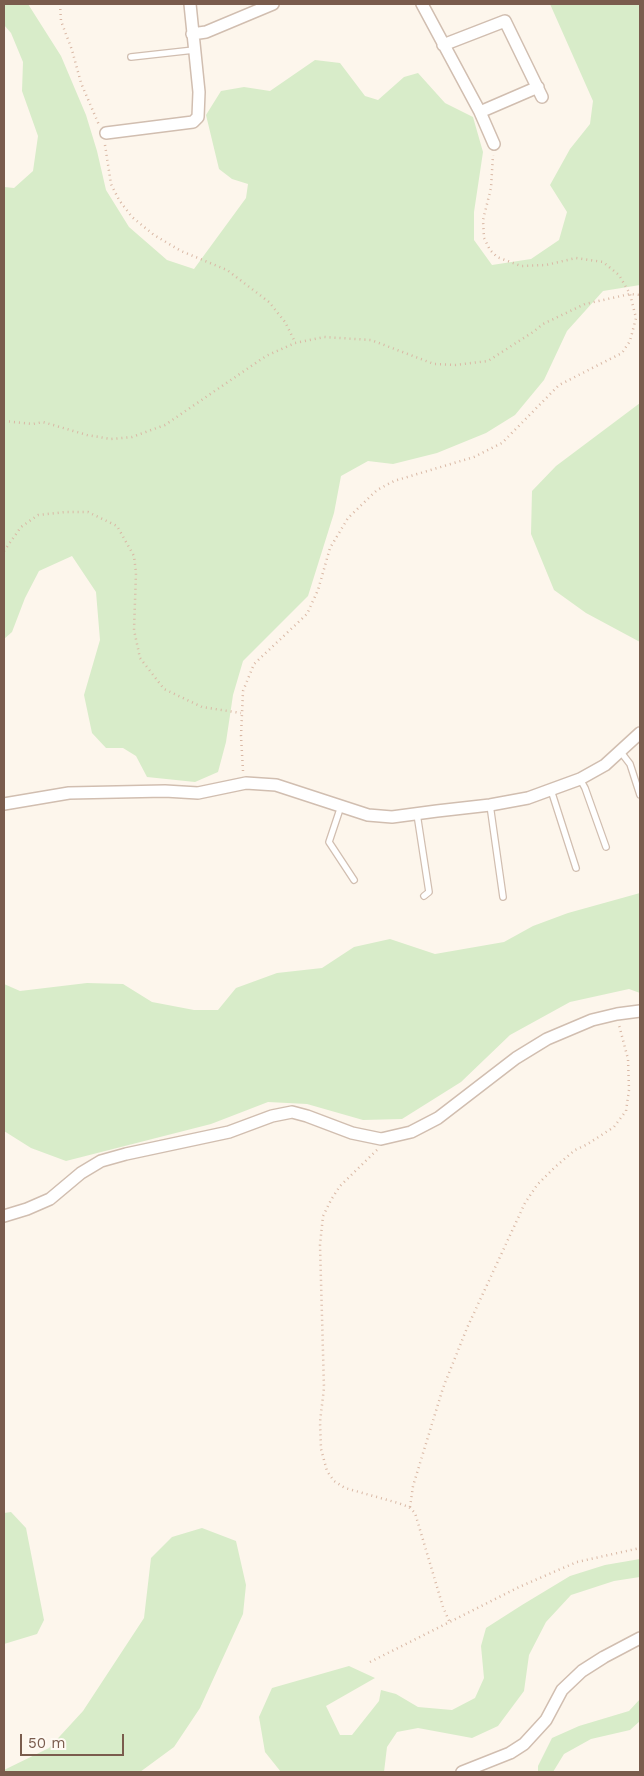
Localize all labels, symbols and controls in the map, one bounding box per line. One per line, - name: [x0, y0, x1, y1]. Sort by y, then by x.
- scale bar: [22, 1724, 126, 1756]
- text: 50 m: [28, 1734, 65, 1752]

